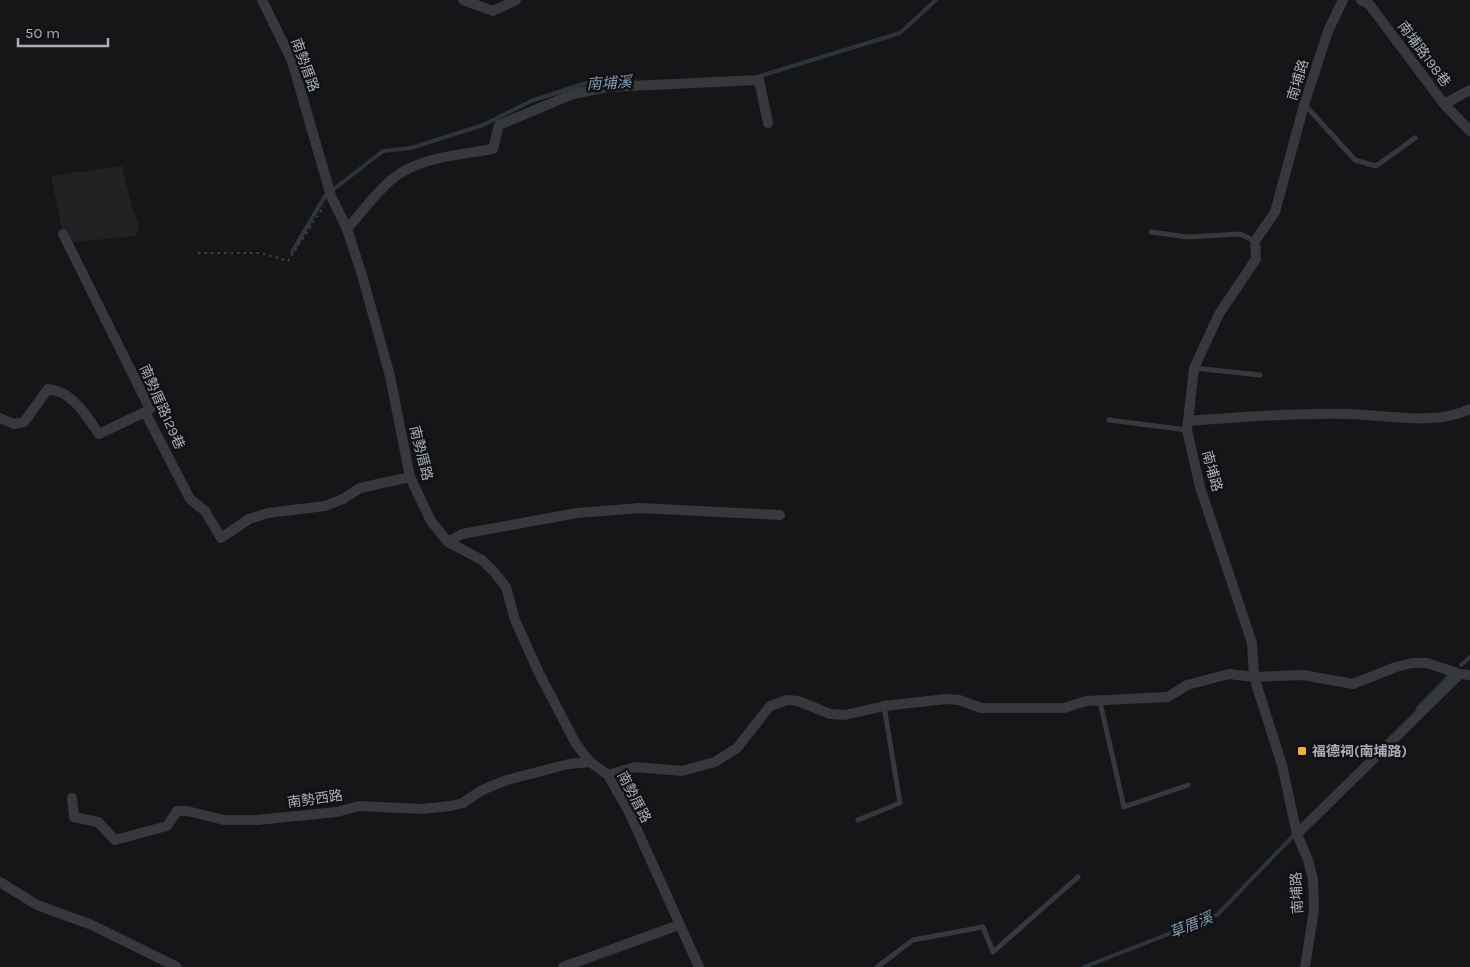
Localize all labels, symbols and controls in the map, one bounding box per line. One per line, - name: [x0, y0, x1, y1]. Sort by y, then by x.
- scale bar: [18, 15, 108, 47]
- street label: 南埔路198巷: [1394, 18, 1454, 90]
- text: 50 m: [25, 24, 60, 42]
- street label: 南勢厝路: [287, 36, 323, 94]
- street label: 南埔路: [1284, 57, 1312, 103]
- water label: 南埔溪: [586, 73, 634, 93]
- street label: 南勢厝路129巷: [136, 362, 188, 452]
- street label: 南勢厝路: [406, 424, 436, 482]
- street label: 南埔路: [1198, 449, 1226, 493]
- place label: 福德祠(南埔路): [1312, 743, 1407, 760]
- marker: 福德祠(南埔路): [1296, 745, 1308, 757]
- street label: 南勢厝路: [613, 768, 655, 826]
- street label: 南勢西路: [286, 787, 344, 811]
- street label: 南埔路: [1287, 872, 1307, 914]
- water label: 草厝溪: [1167, 907, 1217, 942]

